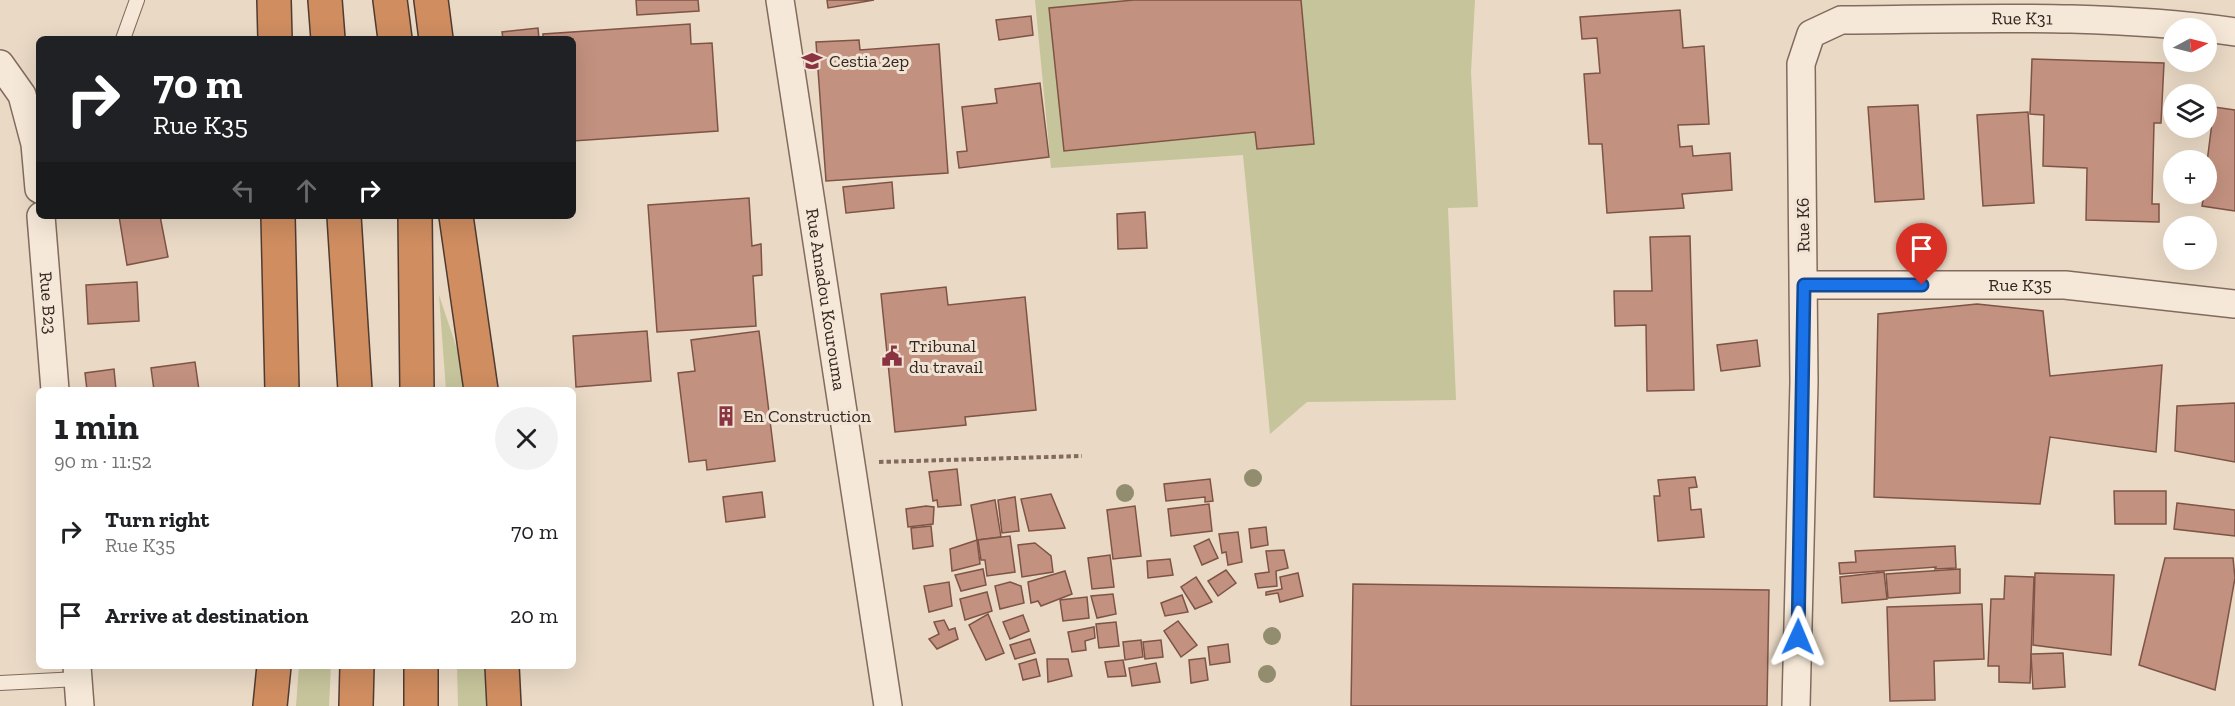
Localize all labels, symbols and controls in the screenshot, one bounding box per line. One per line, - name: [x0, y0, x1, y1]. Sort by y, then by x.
- street label: Rue K31: [1992, 7, 2053, 30]
- north arrow: [2163, 18, 2217, 72]
- map controls: [2163, 18, 2217, 270]
- school or university icon: Cestia 2ep: [800, 49, 824, 73]
- place label: Cestia 2ep: [829, 50, 909, 72]
- text: 70 m: [153, 58, 243, 109]
- icon: right: [54, 60, 132, 138]
- button: layers: [2163, 84, 2217, 138]
- text: Rue K35: [153, 109, 248, 141]
- button: +: [2163, 150, 2217, 204]
- icon: left: [227, 174, 260, 207]
- icon: ahead: [290, 174, 323, 207]
- icon: right: [353, 174, 386, 207]
- street label: Rue K6: [1792, 197, 1814, 253]
- street label: Rue Amadou Kourouma: [801, 207, 851, 393]
- button: −: [2163, 216, 2217, 270]
- pin: [1896, 223, 1947, 285]
- icon: arrive: [1905, 232, 1938, 265]
- street label: Rue B23: [34, 271, 61, 335]
- street label: Rue K35: [1988, 274, 2052, 296]
- place label: Tribunal du travail: [909, 335, 984, 378]
- public building icon: Tribunal du travail: [880, 344, 904, 368]
- building icon: En Construction: [714, 404, 738, 428]
- text: 1 min: [54, 405, 139, 448]
- place label: En Construction: [743, 405, 872, 427]
- button: close: [495, 407, 558, 470]
- text: 90 m · 11:52: [54, 449, 152, 473]
- text: Turn right: [105, 506, 209, 533]
- icon: right: [54, 515, 87, 548]
- text: 70 m: [511, 518, 558, 545]
- text: Rue K35: [105, 533, 175, 557]
- icon: arrive: [54, 599, 87, 632]
- text: Arrive at destination: [105, 602, 308, 629]
- text: 20 m: [510, 602, 558, 629]
- position arrow: [1766, 605, 1830, 669]

